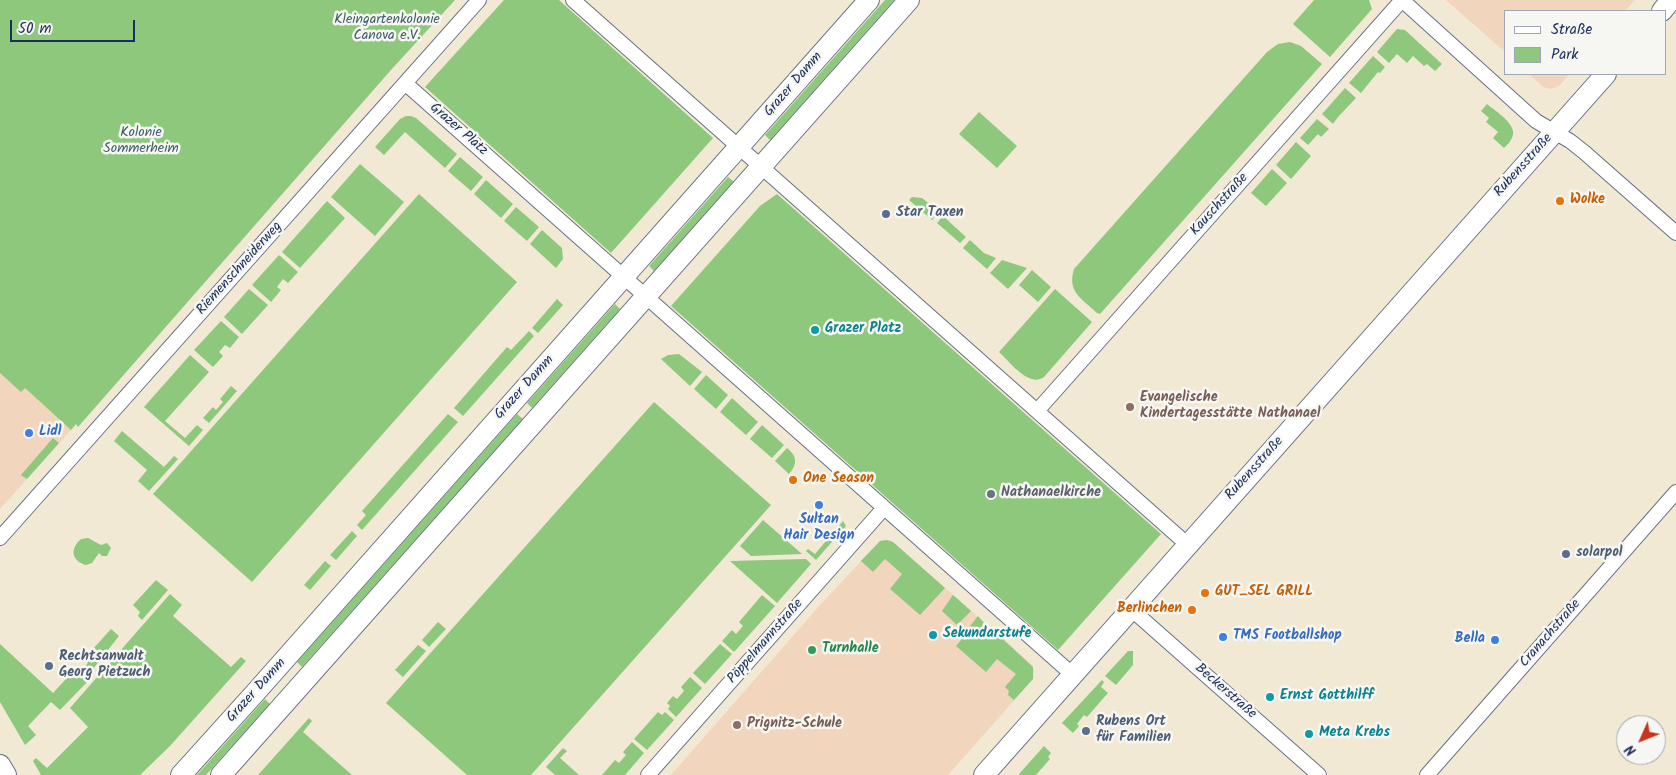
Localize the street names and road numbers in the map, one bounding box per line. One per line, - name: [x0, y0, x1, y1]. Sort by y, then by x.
- street label: Grazer Damm: [761, 49, 827, 121]
- street label: Grazer Platz: [425, 100, 491, 160]
- street label: Rubensstraße: [1491, 131, 1557, 201]
- street label: Kauschstraße: [1188, 170, 1252, 240]
- street label: Riemenschneiderweg: [194, 219, 286, 319]
- street label: Grazer Damm: [492, 353, 558, 423]
- street label: Rubensstraße: [1222, 434, 1288, 504]
- street label: Pöppelmannstraße: [725, 596, 807, 688]
- street label: Cranachstraße: [1517, 597, 1585, 671]
- street label: Grazer Damm: [224, 656, 290, 726]
- street label: Beckerstraße: [1191, 661, 1259, 723]

